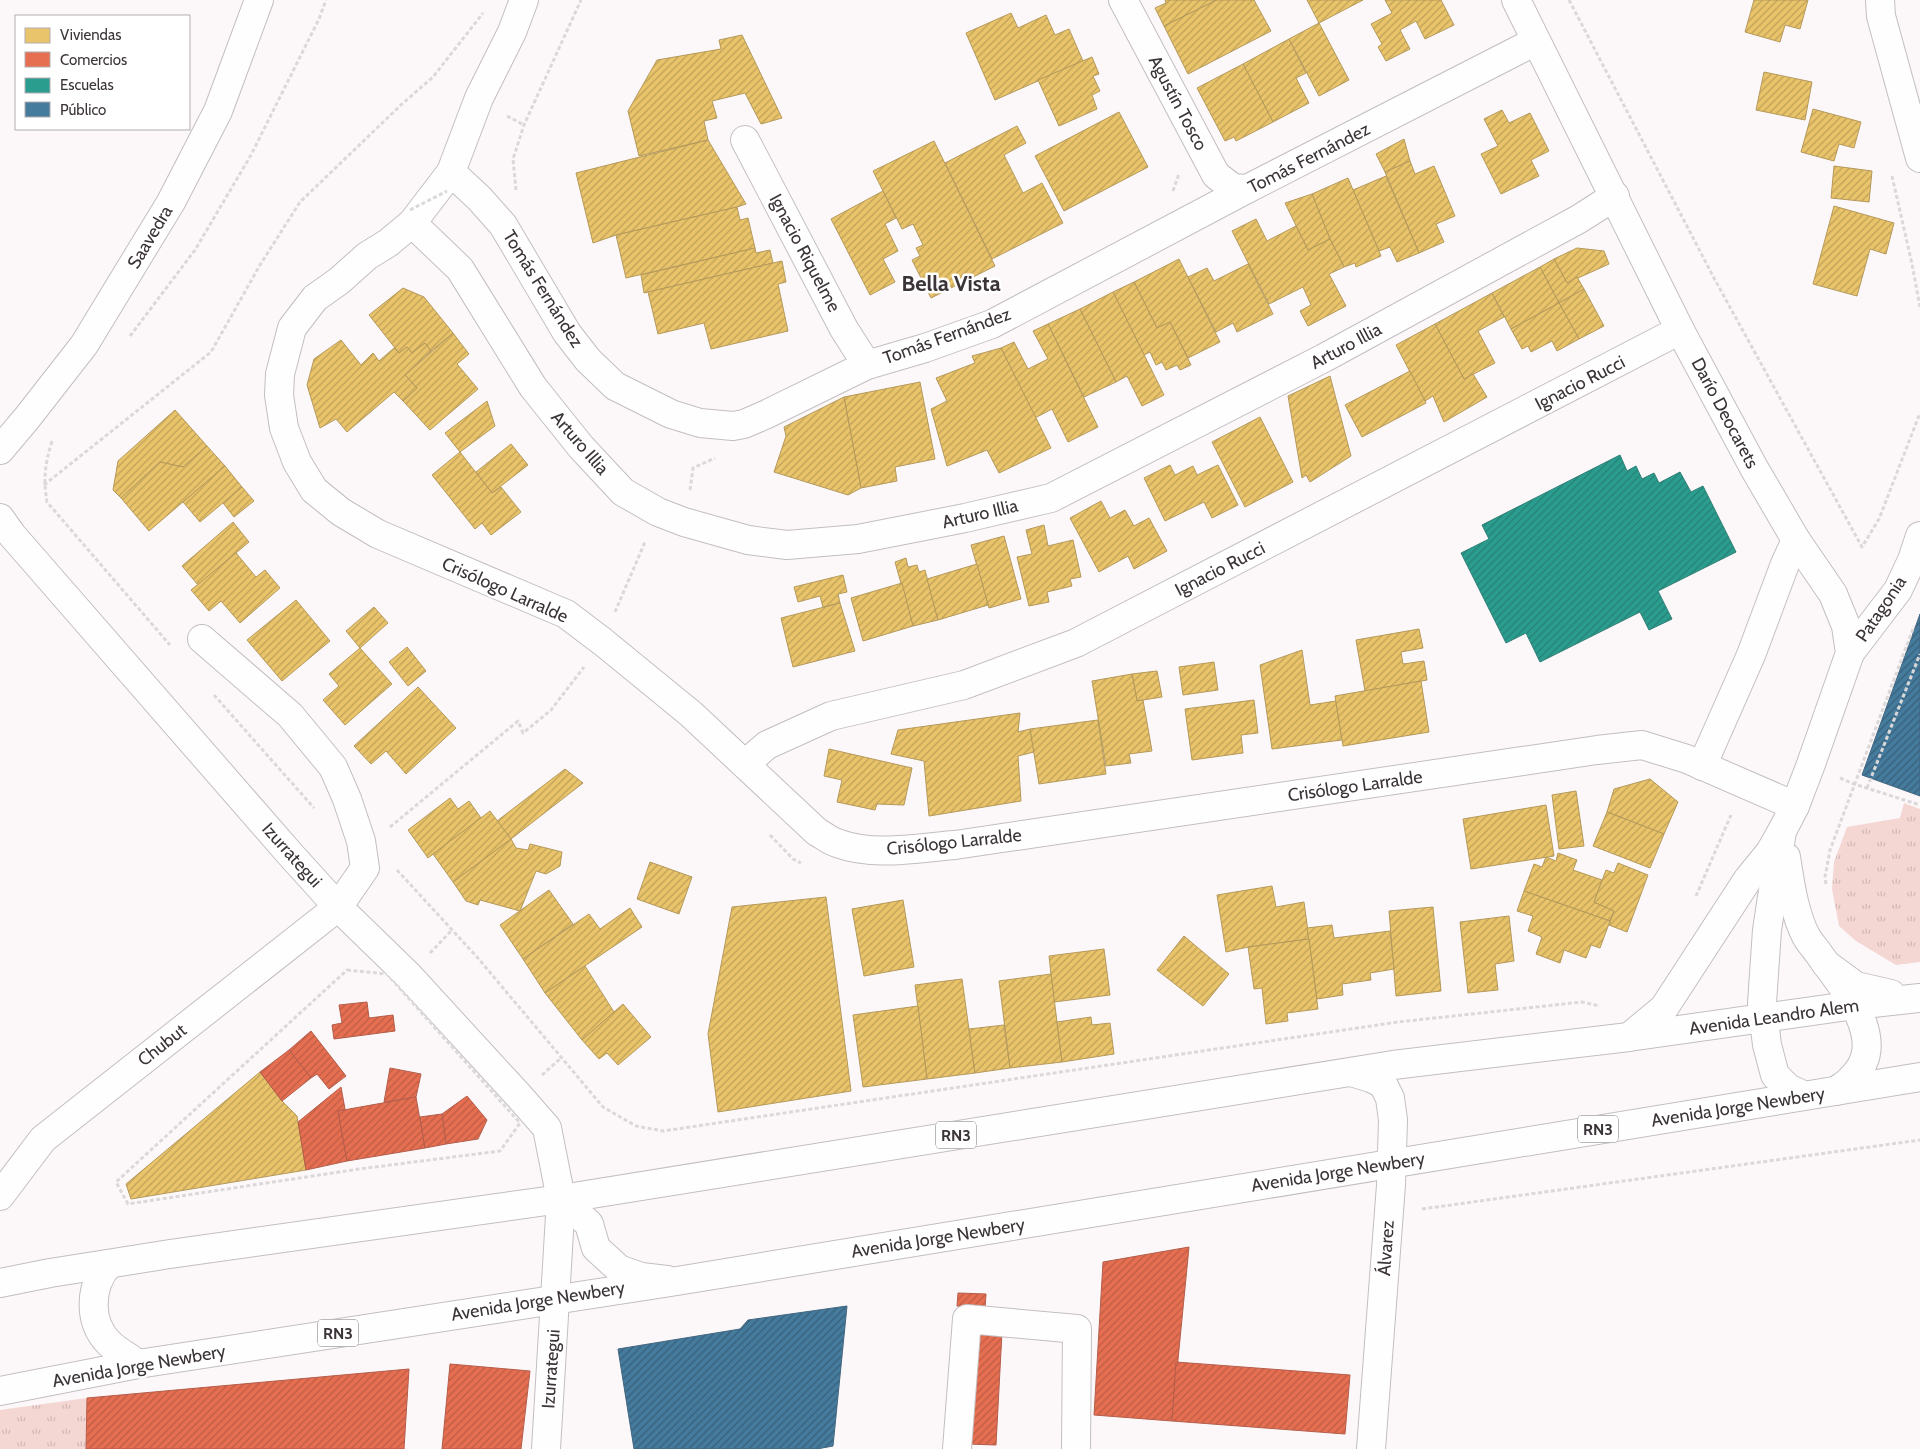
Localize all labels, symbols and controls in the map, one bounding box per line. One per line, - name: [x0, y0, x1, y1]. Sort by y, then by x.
- legend: [15, 15, 190, 130]
- text: Viviendas: [60, 26, 121, 44]
- text: Comercios: [60, 51, 127, 69]
- street label: Agustín Tosco: [1144, 52, 1212, 154]
- text: Escuelas: [60, 76, 114, 94]
- text: Público: [60, 101, 106, 119]
- street label: Tomás Fernández: [1244, 118, 1374, 198]
- street label: Ignacio Riquelme: [765, 190, 845, 316]
- street label: Saavedra: [123, 201, 178, 272]
- street label: Tomás Fernández: [498, 226, 588, 352]
- district label: Bella Vista: [901, 270, 1001, 297]
- street label: Tomás Fernández: [880, 303, 1014, 369]
- street label: Arturo Illia: [1307, 318, 1385, 374]
- street label: Ignacio Rucci: [1531, 351, 1629, 415]
- street label: Darío Deocarets: [1687, 354, 1763, 472]
- street label: Arturo Illia: [546, 407, 614, 480]
- street label: Arturo Illia: [940, 495, 1020, 533]
- street label: Ignacio Rucci: [1171, 537, 1269, 601]
- street label: Crisólogo Larralde: [439, 552, 571, 628]
- street label: Patagonia: [1851, 572, 1911, 646]
- street label: Crisólogo Larralde: [1286, 766, 1424, 806]
- street label: Izurrategui: [257, 818, 327, 892]
- street label: Crisólogo Larralde: [885, 824, 1023, 860]
- street label: Avenida Leandro Alem: [1688, 994, 1860, 1040]
- street label: Chubut: [133, 1019, 191, 1071]
- street label: Avenida Jorge Newbery: [1650, 1082, 1826, 1132]
- road number: RN3: [1578, 1116, 1618, 1142]
- road number: RN3: [936, 1122, 976, 1148]
- street label: Avenida Jorge Newbery: [1250, 1147, 1426, 1197]
- street label: Avenida Jorge Newbery: [850, 1213, 1026, 1263]
- street label: Álvarez: [1373, 1219, 1399, 1277]
- street label: Avenida Jorge Newbery: [450, 1276, 626, 1326]
- road number: RN3: [318, 1320, 358, 1346]
- street label: Izurrategui: [537, 1329, 565, 1409]
- street label: Avenida Jorge Newbery: [51, 1340, 227, 1392]

